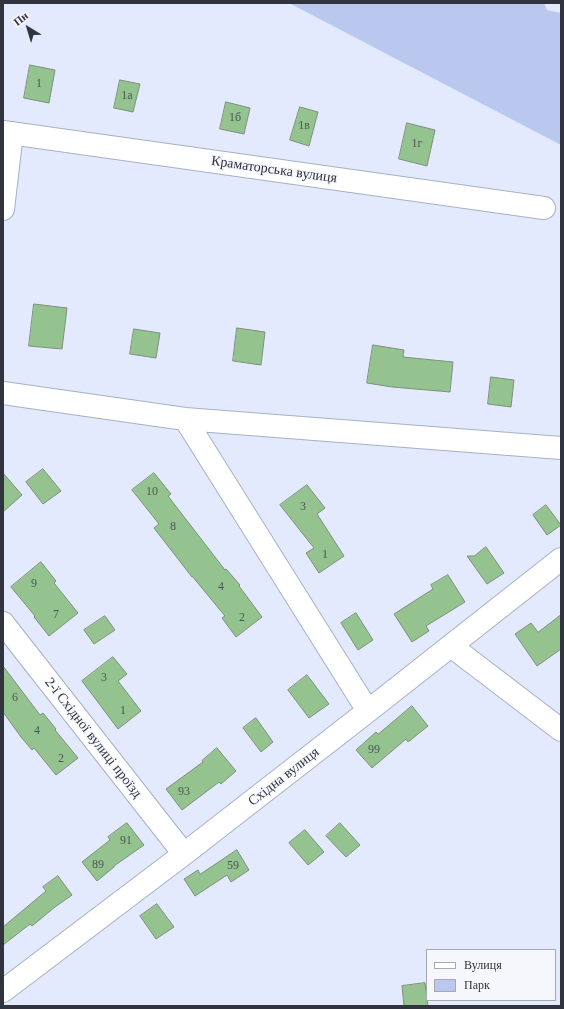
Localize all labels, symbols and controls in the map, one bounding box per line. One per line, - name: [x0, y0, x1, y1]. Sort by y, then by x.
- north arrow: [8, 8, 48, 48]
- text: Пн: [11, 9, 30, 28]
- house number: 1: [36, 77, 42, 91]
- house number: 1а: [121, 89, 133, 103]
- house number: 1б: [229, 111, 241, 125]
- house number: 1в: [298, 119, 310, 133]
- house number: 1г: [412, 137, 422, 151]
- street label: Краматорська вулиця: [210, 153, 338, 187]
- house number: 10: [146, 485, 158, 499]
- house number: 3: [300, 500, 306, 514]
- house number: 8: [170, 520, 176, 534]
- house number: 1: [322, 548, 328, 562]
- house number: 9: [31, 577, 37, 591]
- house number: 4: [218, 580, 224, 594]
- house number: 7: [53, 608, 59, 622]
- house number: 2: [239, 611, 245, 625]
- house number: 3: [101, 671, 107, 685]
- street label: 2-ї Східної вулиці проїзд: [41, 675, 145, 801]
- house number: 6: [12, 691, 18, 705]
- house number: 1: [120, 704, 126, 718]
- house number: 4: [34, 724, 40, 738]
- house number: 99: [368, 743, 380, 757]
- street label: Східна вулиця: [245, 744, 323, 810]
- house number: 2: [58, 752, 64, 766]
- house number: 93: [178, 785, 190, 799]
- house number: 91: [120, 834, 132, 848]
- house number: 89: [92, 858, 104, 872]
- house number: 59: [227, 859, 239, 873]
- legend: [426, 949, 556, 1001]
- text: Вулиця: [464, 958, 502, 972]
- text: Парк: [464, 978, 490, 992]

